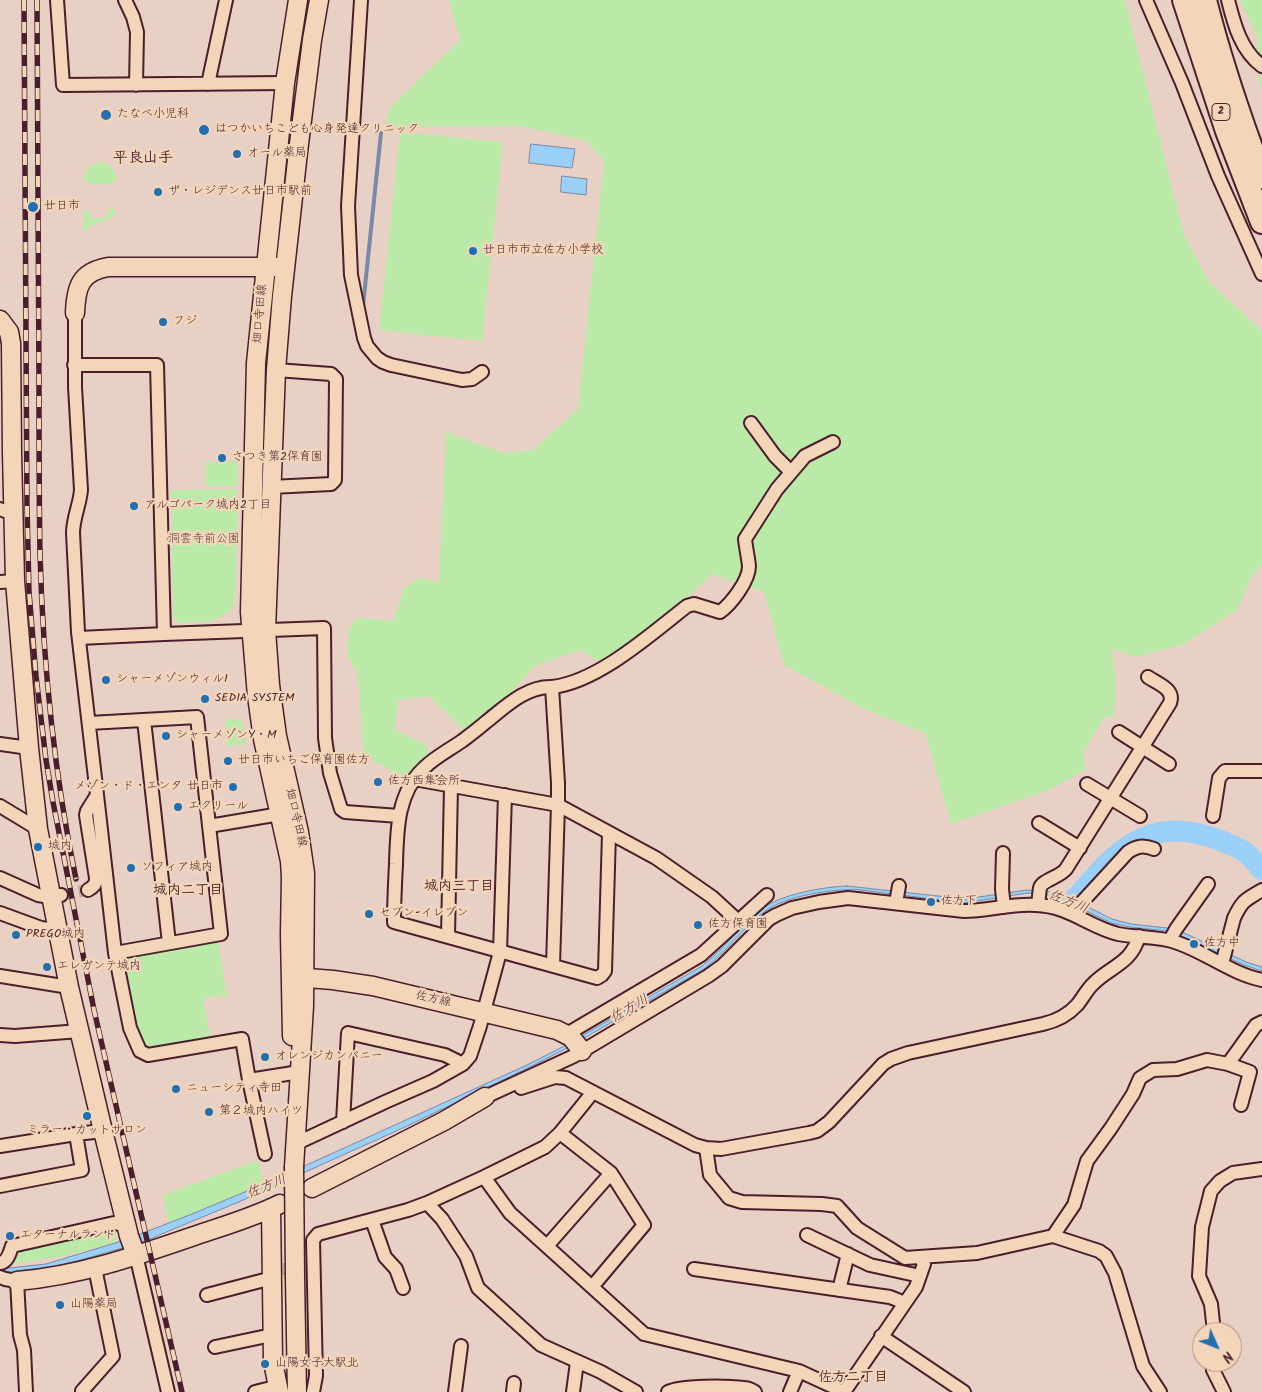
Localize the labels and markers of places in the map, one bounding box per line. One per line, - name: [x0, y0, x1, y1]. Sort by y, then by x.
- marker: たなべ小児科: [99, 108, 113, 122]
- place label: たなべ小児科: [117, 108, 189, 122]
- marker: はつかいちこども心身発達クリニック: [197, 123, 211, 137]
- place label: はつかいちこども心身発達クリニック: [215, 123, 419, 137]
- place label: オール薬局: [247, 147, 307, 161]
- marker: オール薬局: [231, 148, 243, 160]
- place label: ザ・レジデンス廿日市駅前: [168, 185, 312, 199]
- marker: ザ・レジデンス廿日市駅前: [152, 186, 164, 198]
- marker: 廿日市: [26, 200, 40, 214]
- place label: 廿日市: [44, 200, 80, 214]
- place label: 廿日市市立佐方小学校: [483, 244, 603, 258]
- marker: 廿日市市立佐方小学校: [467, 245, 479, 257]
- place label: フジ: [173, 315, 197, 329]
- marker: フジ: [157, 316, 169, 328]
- place label: さつき第2保育園: [232, 451, 323, 465]
- marker: さつき第2保育園: [216, 452, 228, 464]
- place label: アルゴパーク城内2丁目: [144, 499, 271, 513]
- marker: アルゴパーク城内2丁目: [128, 500, 140, 512]
- place label: シャーメゾンウィル1: [116, 673, 228, 687]
- marker: シャーメゾンウィル1: [100, 674, 112, 686]
- place label: SEDIA SYSTEM: [215, 692, 295, 706]
- marker: SEDIA SYSTEM: [199, 693, 211, 705]
- place label: シャーメゾンY・M: [176, 729, 276, 743]
- marker: シャーメゾンY・M: [160, 730, 172, 742]
- place label: 廿日市いちご保育園佐方: [238, 754, 370, 768]
- marker: 廿日市いちご保育園佐方: [222, 755, 234, 767]
- place label: 佐方西集会所: [388, 775, 460, 789]
- marker: 佐方西集会所: [372, 776, 384, 788]
- place label: メゾン・ド・エンタ 廿日市: [74, 780, 223, 794]
- marker: メゾン・ド・エンタ 廿日市: [227, 781, 239, 793]
- place label: エクリール: [188, 800, 248, 814]
- marker: エクリール: [172, 801, 184, 813]
- place label: 城内: [48, 840, 72, 854]
- marker: 城内: [32, 841, 44, 853]
- place label: ソフィア城内: [141, 861, 213, 875]
- marker: ソフィア城内: [125, 862, 137, 874]
- place label: 佐方下: [941, 895, 977, 909]
- marker: 佐方下: [925, 896, 937, 908]
- place label: セブン-イレブン: [379, 907, 469, 921]
- marker: セブン-イレブン: [363, 908, 375, 920]
- place label: 佐方保育園: [708, 918, 768, 932]
- marker: 佐方保育園: [692, 919, 704, 931]
- place label: PREGO城内: [26, 928, 85, 942]
- marker: PREGO城内: [10, 929, 22, 941]
- place label: 佐方中: [1204, 937, 1240, 951]
- marker: 佐方中: [1188, 938, 1200, 950]
- place label: エレガンテ城内: [57, 960, 141, 974]
- marker: エレガンテ城内: [41, 961, 53, 973]
- place label: オレンジカンパニー: [275, 1050, 383, 1064]
- marker: オレンジカンパニー: [259, 1051, 271, 1063]
- place label: ニューシティ寺田: [186, 1082, 282, 1096]
- marker: ニューシティ寺田: [170, 1083, 182, 1095]
- place label: 第２城内ハイツ: [219, 1105, 303, 1119]
- marker: 第２城内ハイツ: [203, 1106, 215, 1118]
- marker: ミラー・カットサロン: [81, 1110, 93, 1122]
- place label: ミラー・カットサロン: [27, 1124, 147, 1138]
- place label: エターナルランド: [20, 1229, 116, 1243]
- marker: エターナルランド: [4, 1230, 16, 1242]
- place label: 山陽薬局: [70, 1298, 118, 1312]
- marker: 山陽薬局: [54, 1299, 66, 1311]
- place label: 山陽女子大駅北: [275, 1357, 359, 1371]
- marker: 山陽女子大駅北: [259, 1358, 271, 1370]

